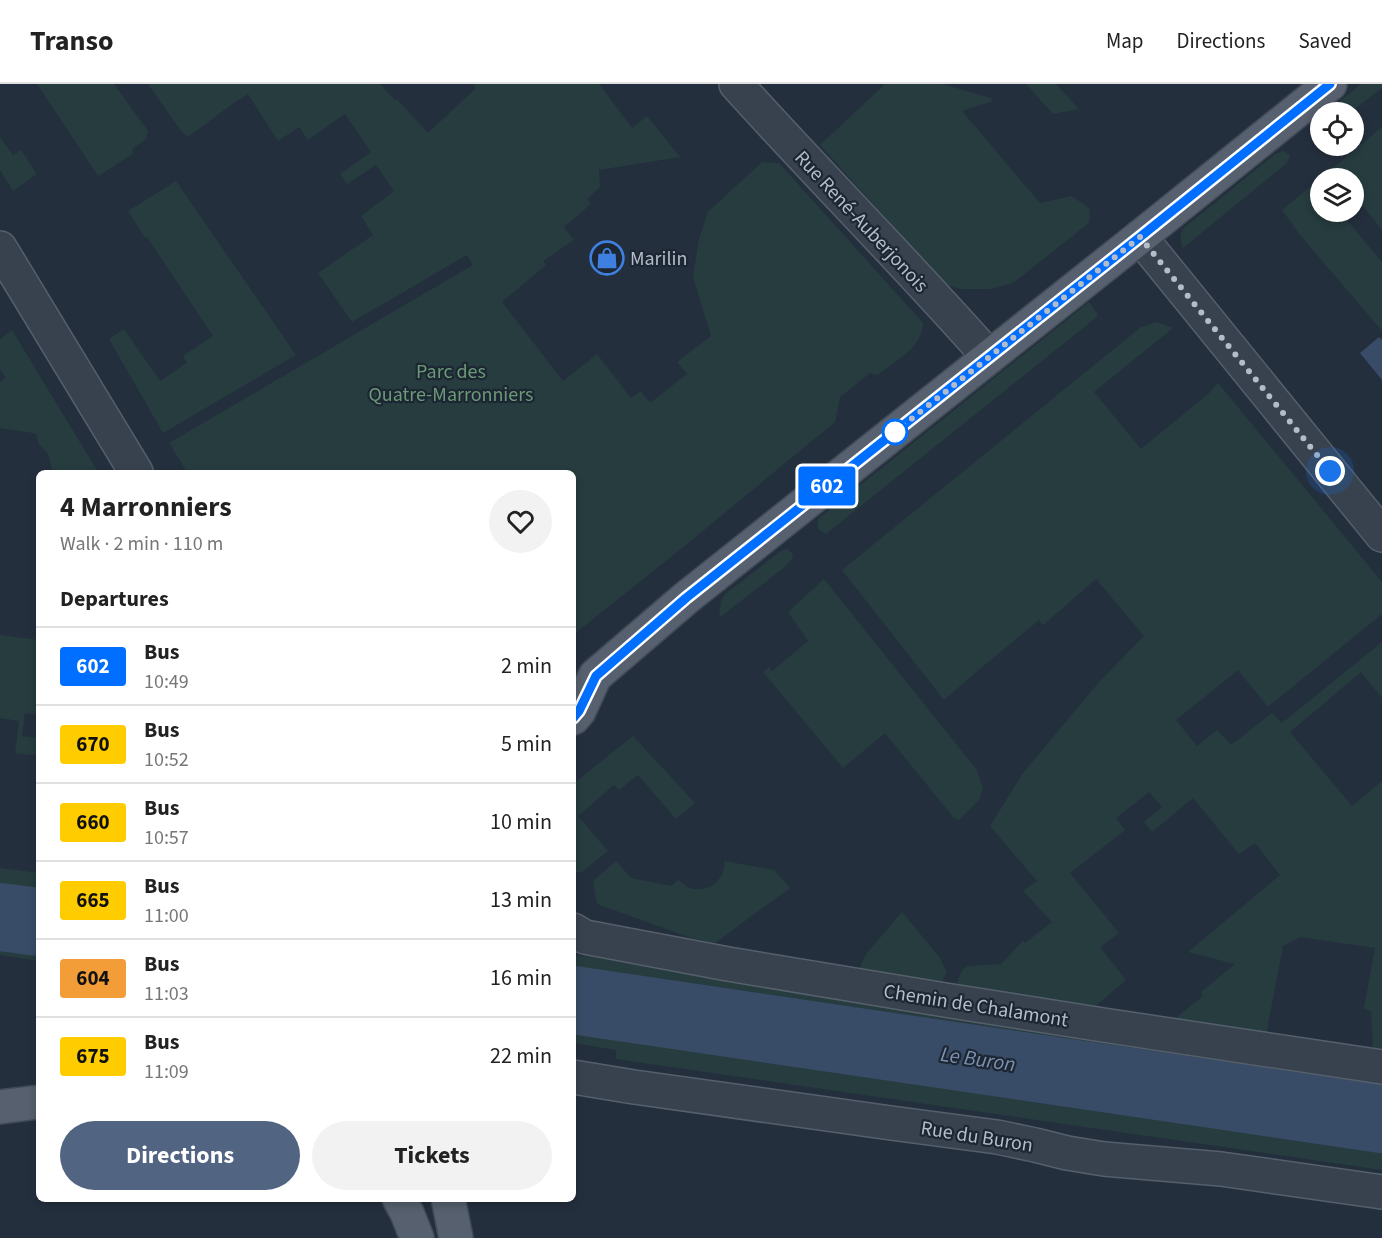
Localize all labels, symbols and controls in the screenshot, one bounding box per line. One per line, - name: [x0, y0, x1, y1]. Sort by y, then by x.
- text: Transo: [30, 21, 113, 61]
- text: Map: [1106, 26, 1144, 56]
- text: Directions: [1177, 26, 1265, 56]
- text: Saved: [1298, 26, 1352, 56]
- map controls: [1310, 102, 1364, 222]
- button: locate: [1310, 102, 1364, 156]
- street label: Rue René-Auberjonois: [788, 144, 935, 299]
- button: layers: [1310, 168, 1364, 222]
- shop icon: Marilin: [589, 240, 625, 276]
- place label: Marilin: [630, 245, 687, 273]
- park label: Parc des Quatre-Marronniers: [369, 358, 533, 409]
- unlabelled marker: [882, 419, 908, 445]
- your location: [1315, 456, 1345, 486]
- line badge: 602: [792, 466, 862, 506]
- text: 602: [810, 471, 844, 501]
- text: 4 Marronniers: [60, 487, 232, 527]
- button: heart: [489, 490, 552, 553]
- text: Walk · 2 min · 110 m: [60, 530, 223, 558]
- text: Departures: [60, 583, 169, 615]
- text: Bus: [144, 636, 180, 668]
- text: 2 min: [501, 650, 552, 682]
- text: 602: [76, 651, 110, 681]
- text: 10:49: [144, 668, 189, 696]
- text: Bus: [144, 714, 180, 746]
- text: 5 min: [501, 728, 552, 760]
- text: 670: [76, 729, 110, 759]
- text: 10:52: [144, 746, 189, 774]
- text: Bus: [144, 792, 180, 824]
- text: 10 min: [490, 806, 552, 838]
- text: 660: [76, 807, 110, 837]
- text: 10:57: [144, 824, 189, 852]
- text: Bus: [144, 870, 180, 902]
- text: 13 min: [490, 884, 552, 916]
- text: 665: [76, 885, 110, 915]
- text: 11:00: [144, 902, 189, 930]
- text: Bus: [144, 948, 180, 980]
- text: 16 min: [490, 962, 552, 994]
- text: 604: [76, 963, 110, 993]
- street label: Chemin de Chalamont: [882, 978, 1070, 1034]
- text: 11:03: [144, 980, 189, 1008]
- text: Bus: [144, 1026, 180, 1058]
- water label: Le Buron: [939, 1039, 1017, 1079]
- text: 22 min: [490, 1040, 552, 1072]
- text: 675: [76, 1041, 110, 1071]
- text: 11:09: [144, 1058, 189, 1086]
- street label: Rue du Buron: [919, 1114, 1035, 1160]
- button: Directions: [60, 1121, 300, 1190]
- button: Tickets: [312, 1121, 552, 1190]

